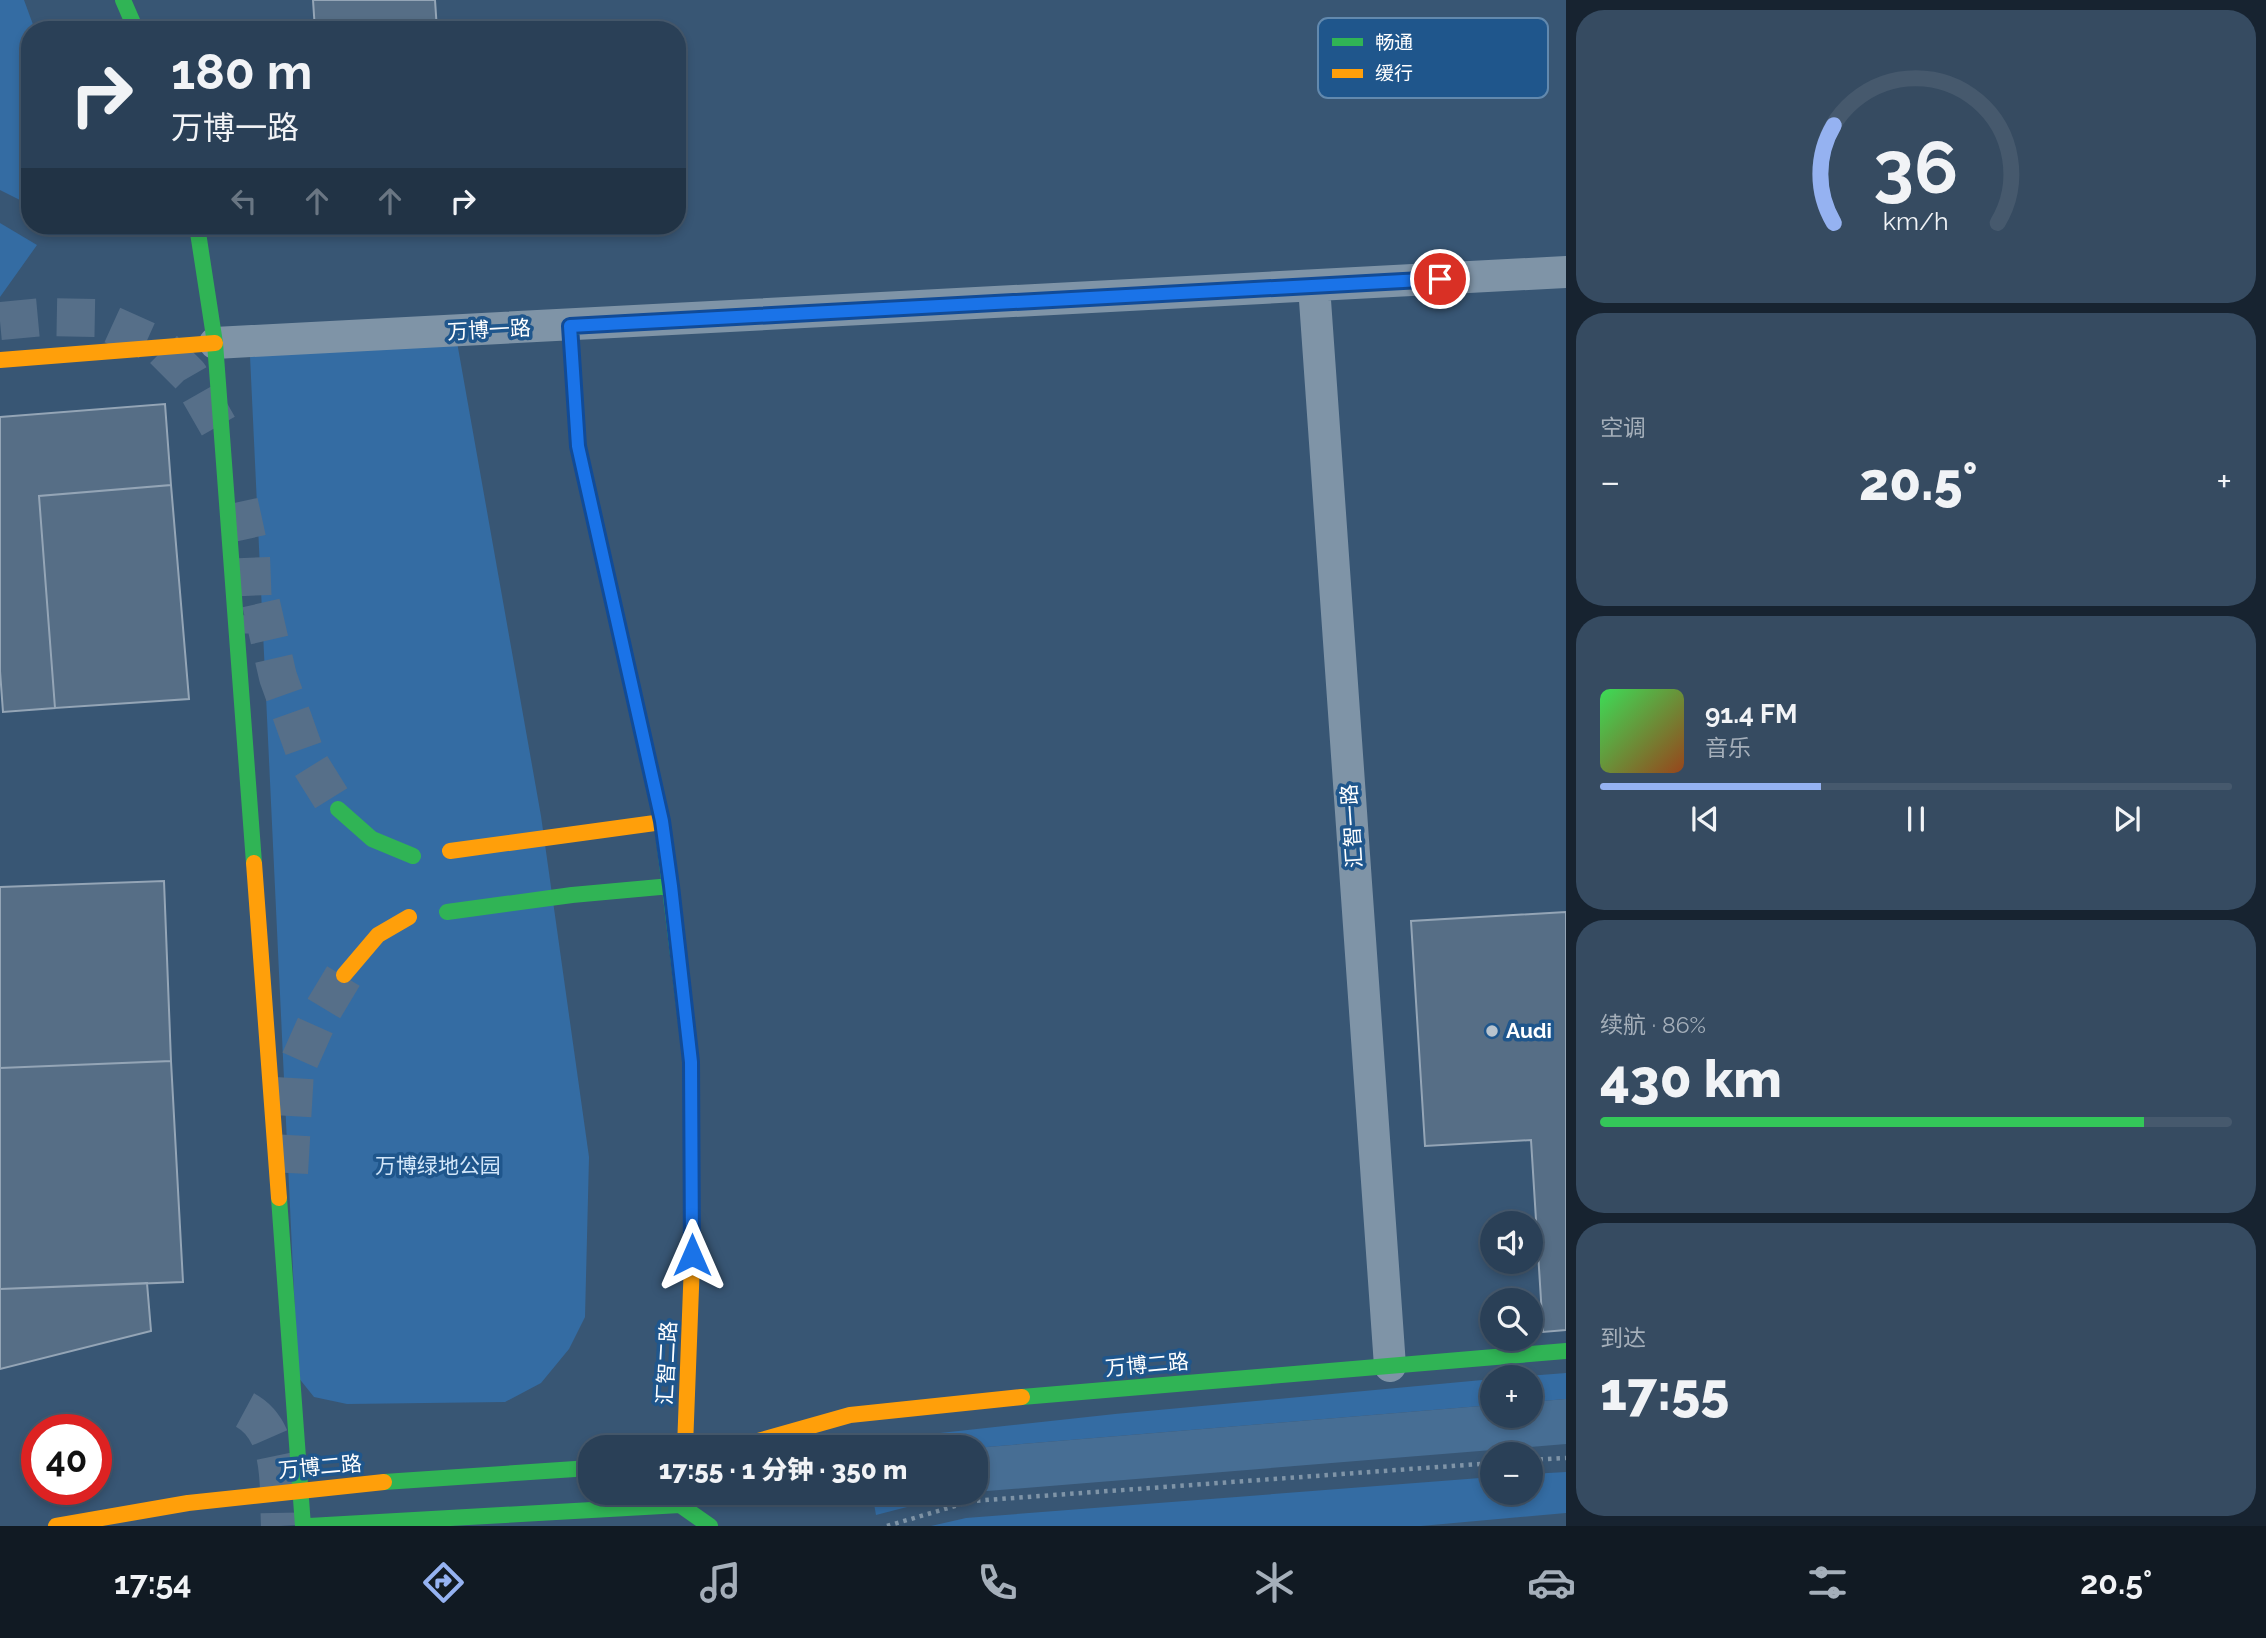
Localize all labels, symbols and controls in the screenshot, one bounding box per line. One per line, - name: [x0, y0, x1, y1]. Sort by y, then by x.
- legend: [1318, 18, 1548, 98]
- text: 畅通: [1375, 31, 1413, 53]
- text: 180 m: [171, 43, 312, 100]
- icon: right: [56, 49, 147, 140]
- text: 缓行: [1375, 62, 1413, 84]
- text: 万博一路: [171, 109, 299, 146]
- text: 36: [1874, 125, 1958, 210]
- icon: left: [225, 182, 263, 220]
- icon: ahead: [298, 182, 336, 220]
- icon: ahead: [371, 182, 409, 220]
- icon: right: [444, 182, 482, 220]
- text: km/h: [1883, 205, 1949, 235]
- pin: [1410, 249, 1470, 309]
- icon: arrive: [1421, 260, 1459, 298]
- street label: 万博一路: [446, 315, 532, 344]
- text: 空调: [1600, 414, 1646, 441]
- text: 20.5°: [1859, 451, 1978, 512]
- text: −: [1600, 459, 1620, 504]
- text: +: [2216, 459, 2232, 504]
- text: 91.4 FM: [1705, 699, 1798, 729]
- text: 音乐: [1705, 734, 1751, 761]
- street label: 汇智一路: [1336, 783, 1367, 869]
- icon: previous: [1686, 800, 1724, 838]
- icon: pause: [1897, 800, 1935, 838]
- icon: next: [2108, 800, 2146, 838]
- text: 续航 · 86%: [1600, 1011, 1706, 1038]
- place label: Audi: [1506, 1018, 1552, 1043]
- marker: Audi: [1484, 1023, 1500, 1039]
- text: 430 km: [1600, 1048, 1782, 1109]
- park label: 万博绿地公园: [375, 1153, 501, 1178]
- map controls: [1480, 1211, 1543, 1505]
- button: sound: [1480, 1211, 1543, 1274]
- position arrow: [655, 1218, 729, 1292]
- button: search: [1480, 1288, 1543, 1351]
- street label: 汇智二路: [652, 1320, 681, 1406]
- text: 到达: [1600, 1324, 1646, 1351]
- street label: 万博二路: [1104, 1348, 1190, 1381]
- text: 17:55: [1600, 1361, 1729, 1422]
- button: +: [1480, 1365, 1543, 1428]
- speed limit sign: 40: [21, 1414, 112, 1505]
- button: −: [1480, 1442, 1543, 1505]
- street label: 万博二路: [277, 1450, 363, 1483]
- text: 17:55 · 1 分钟 · 350 m: [659, 1455, 907, 1485]
- icon: directions: [419, 1558, 468, 1607]
- icon: music: [696, 1558, 745, 1607]
- icon: phone: [973, 1558, 1022, 1607]
- icon: climate: [1250, 1558, 1299, 1607]
- icon: car: [1527, 1558, 1576, 1607]
- icon: filters: [1803, 1558, 1852, 1607]
- text: 17:54: [114, 1564, 192, 1601]
- text: 20.5°: [2080, 1564, 2152, 1601]

